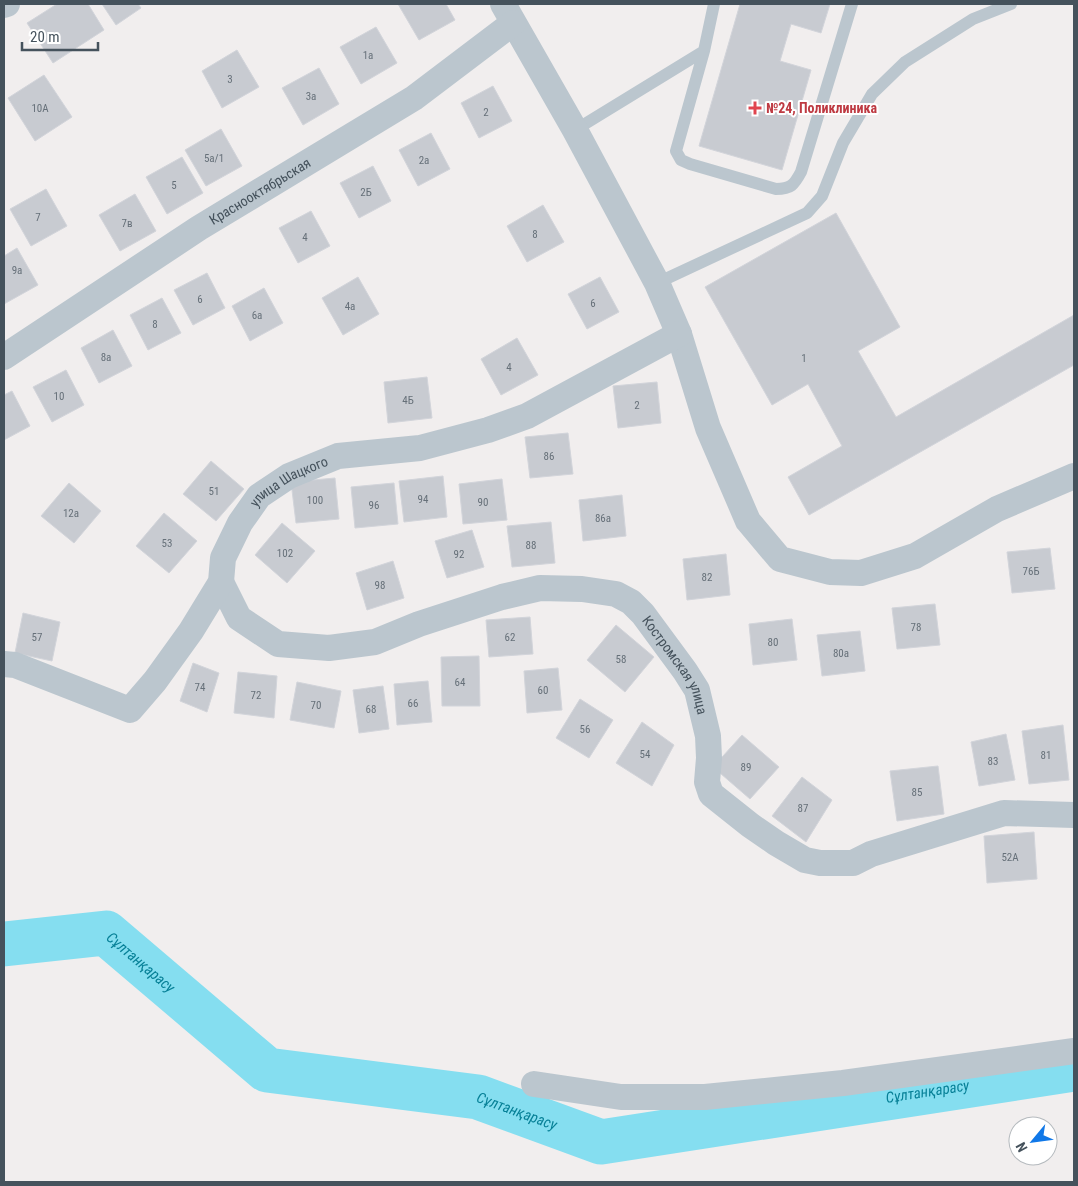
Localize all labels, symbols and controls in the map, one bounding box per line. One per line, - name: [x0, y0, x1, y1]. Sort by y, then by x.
- scale bar: [22, 20, 99, 52]
- text: 20 m: [30, 28, 60, 46]
- house number: 1а: [363, 49, 373, 62]
- house number: 3: [227, 73, 233, 86]
- house number: 3а: [306, 90, 316, 103]
- place label: №24, Поликлиника: [766, 100, 878, 116]
- marker: №24, Поликлиника: [748, 101, 762, 115]
- house number: 10А: [31, 102, 49, 115]
- house number: 2: [483, 106, 489, 119]
- house number: 5а/1: [204, 152, 224, 165]
- street label: Краснооктябрьская: [206, 154, 313, 228]
- house number: 2а: [419, 154, 429, 167]
- house number: 5: [171, 179, 177, 192]
- house number: 2Б: [360, 186, 372, 199]
- house number: 7: [35, 211, 41, 224]
- house number: 7в: [122, 217, 132, 230]
- house number: 8: [532, 228, 538, 241]
- house number: 4: [302, 231, 308, 244]
- house number: 9а: [12, 264, 22, 277]
- house number: 6: [197, 293, 203, 306]
- house number: 6: [590, 297, 596, 310]
- house number: 4а: [345, 300, 355, 313]
- house number: 6а: [252, 309, 262, 322]
- house number: 8: [152, 318, 158, 331]
- house number: 8а: [101, 351, 111, 364]
- house number: 1: [801, 352, 807, 365]
- house number: 4: [506, 361, 512, 374]
- house number: 10: [54, 390, 64, 403]
- house number: 4Б: [402, 394, 414, 407]
- house number: 2: [634, 399, 640, 412]
- house number: 86: [544, 450, 554, 463]
- street label: улица Шацкого: [246, 453, 330, 510]
- house number: 51: [209, 485, 219, 498]
- house number: 94: [418, 493, 429, 506]
- house number: 100: [307, 494, 323, 507]
- house number: 90: [478, 496, 488, 509]
- house number: 96: [369, 499, 379, 512]
- house number: 12а: [63, 507, 79, 520]
- house number: 86а: [595, 512, 611, 525]
- house number: 53: [162, 537, 172, 550]
- house number: 88: [526, 539, 536, 552]
- house number: 102: [277, 547, 293, 560]
- house number: 92: [454, 548, 464, 561]
- house number: 76Б: [1023, 565, 1039, 578]
- house number: 82: [702, 571, 712, 584]
- house number: 98: [375, 579, 385, 592]
- street label: Костромская улица: [639, 613, 711, 716]
- house number: 78: [911, 621, 921, 634]
- house number: 57: [32, 631, 42, 644]
- house number: 62: [505, 631, 515, 644]
- house number: 80: [768, 636, 778, 649]
- house number: 80а: [833, 647, 849, 660]
- house number: 58: [616, 653, 626, 666]
- house number: 64: [455, 676, 466, 689]
- house number: 74: [195, 681, 206, 694]
- house number: 60: [538, 684, 548, 697]
- house number: 72: [251, 689, 261, 702]
- house number: 66: [408, 697, 418, 710]
- house number: 70: [311, 699, 321, 712]
- house number: 68: [366, 703, 376, 716]
- house number: 56: [580, 723, 590, 736]
- house number: 54: [640, 748, 651, 761]
- house number: 81: [1041, 749, 1051, 762]
- house number: 83: [988, 755, 998, 768]
- house number: 89: [741, 761, 751, 774]
- house number: 85: [912, 786, 922, 799]
- house number: 87: [798, 802, 808, 815]
- house number: 52А: [1001, 851, 1019, 864]
- water label: Сұлтанқарасу: [103, 928, 179, 997]
- water label: Сұлтанқарасу: [884, 1076, 971, 1107]
- water label: Сұлтанқарасу: [474, 1088, 560, 1134]
- north arrow: [1008, 1116, 1058, 1166]
- text: N: [1013, 1140, 1031, 1155]

